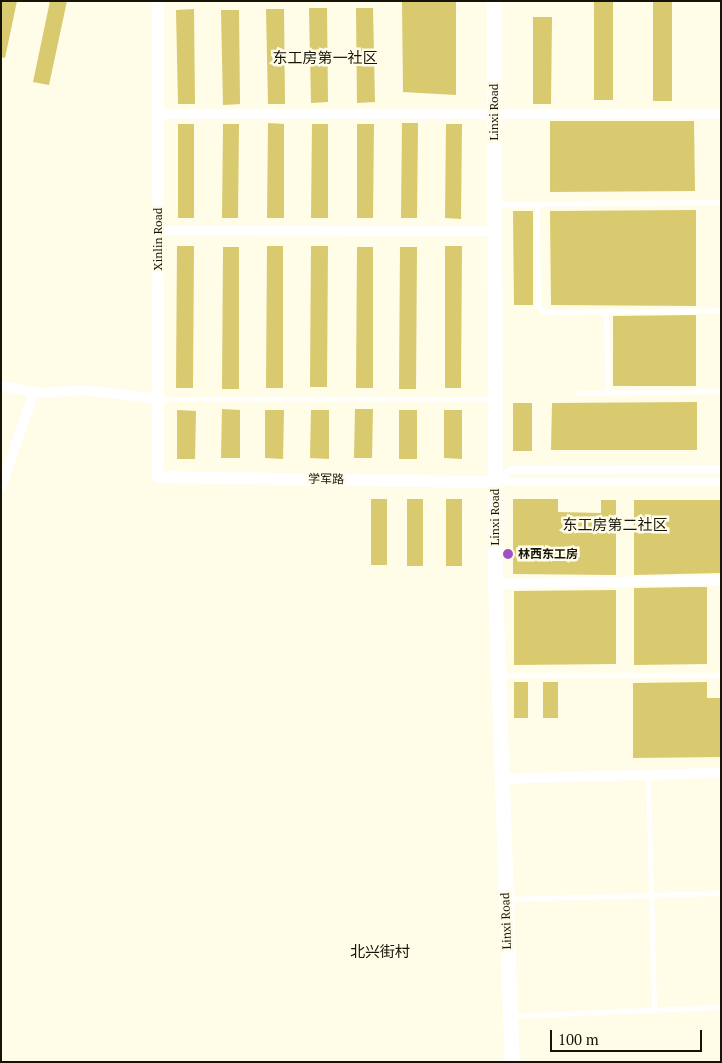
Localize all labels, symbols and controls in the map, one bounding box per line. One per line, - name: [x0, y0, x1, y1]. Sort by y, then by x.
- district label: 东工房第一社区: [273, 49, 377, 67]
- street label: Linxi Road: [487, 84, 501, 140]
- street label: Xinlin Road: [151, 208, 165, 270]
- street label: 学军路: [308, 471, 344, 487]
- street label: Linxi Road: [488, 489, 502, 545]
- district label: 东工房第二社区: [563, 516, 667, 534]
- place label: 林西东工房: [518, 547, 578, 561]
- marker: 林西东工房: [502, 548, 514, 560]
- street label: Linxi Road: [498, 892, 514, 950]
- district label: 北兴街村: [350, 943, 410, 961]
- scale bar: [552, 1020, 704, 1052]
- text: 100 m: [558, 1029, 599, 1049]

